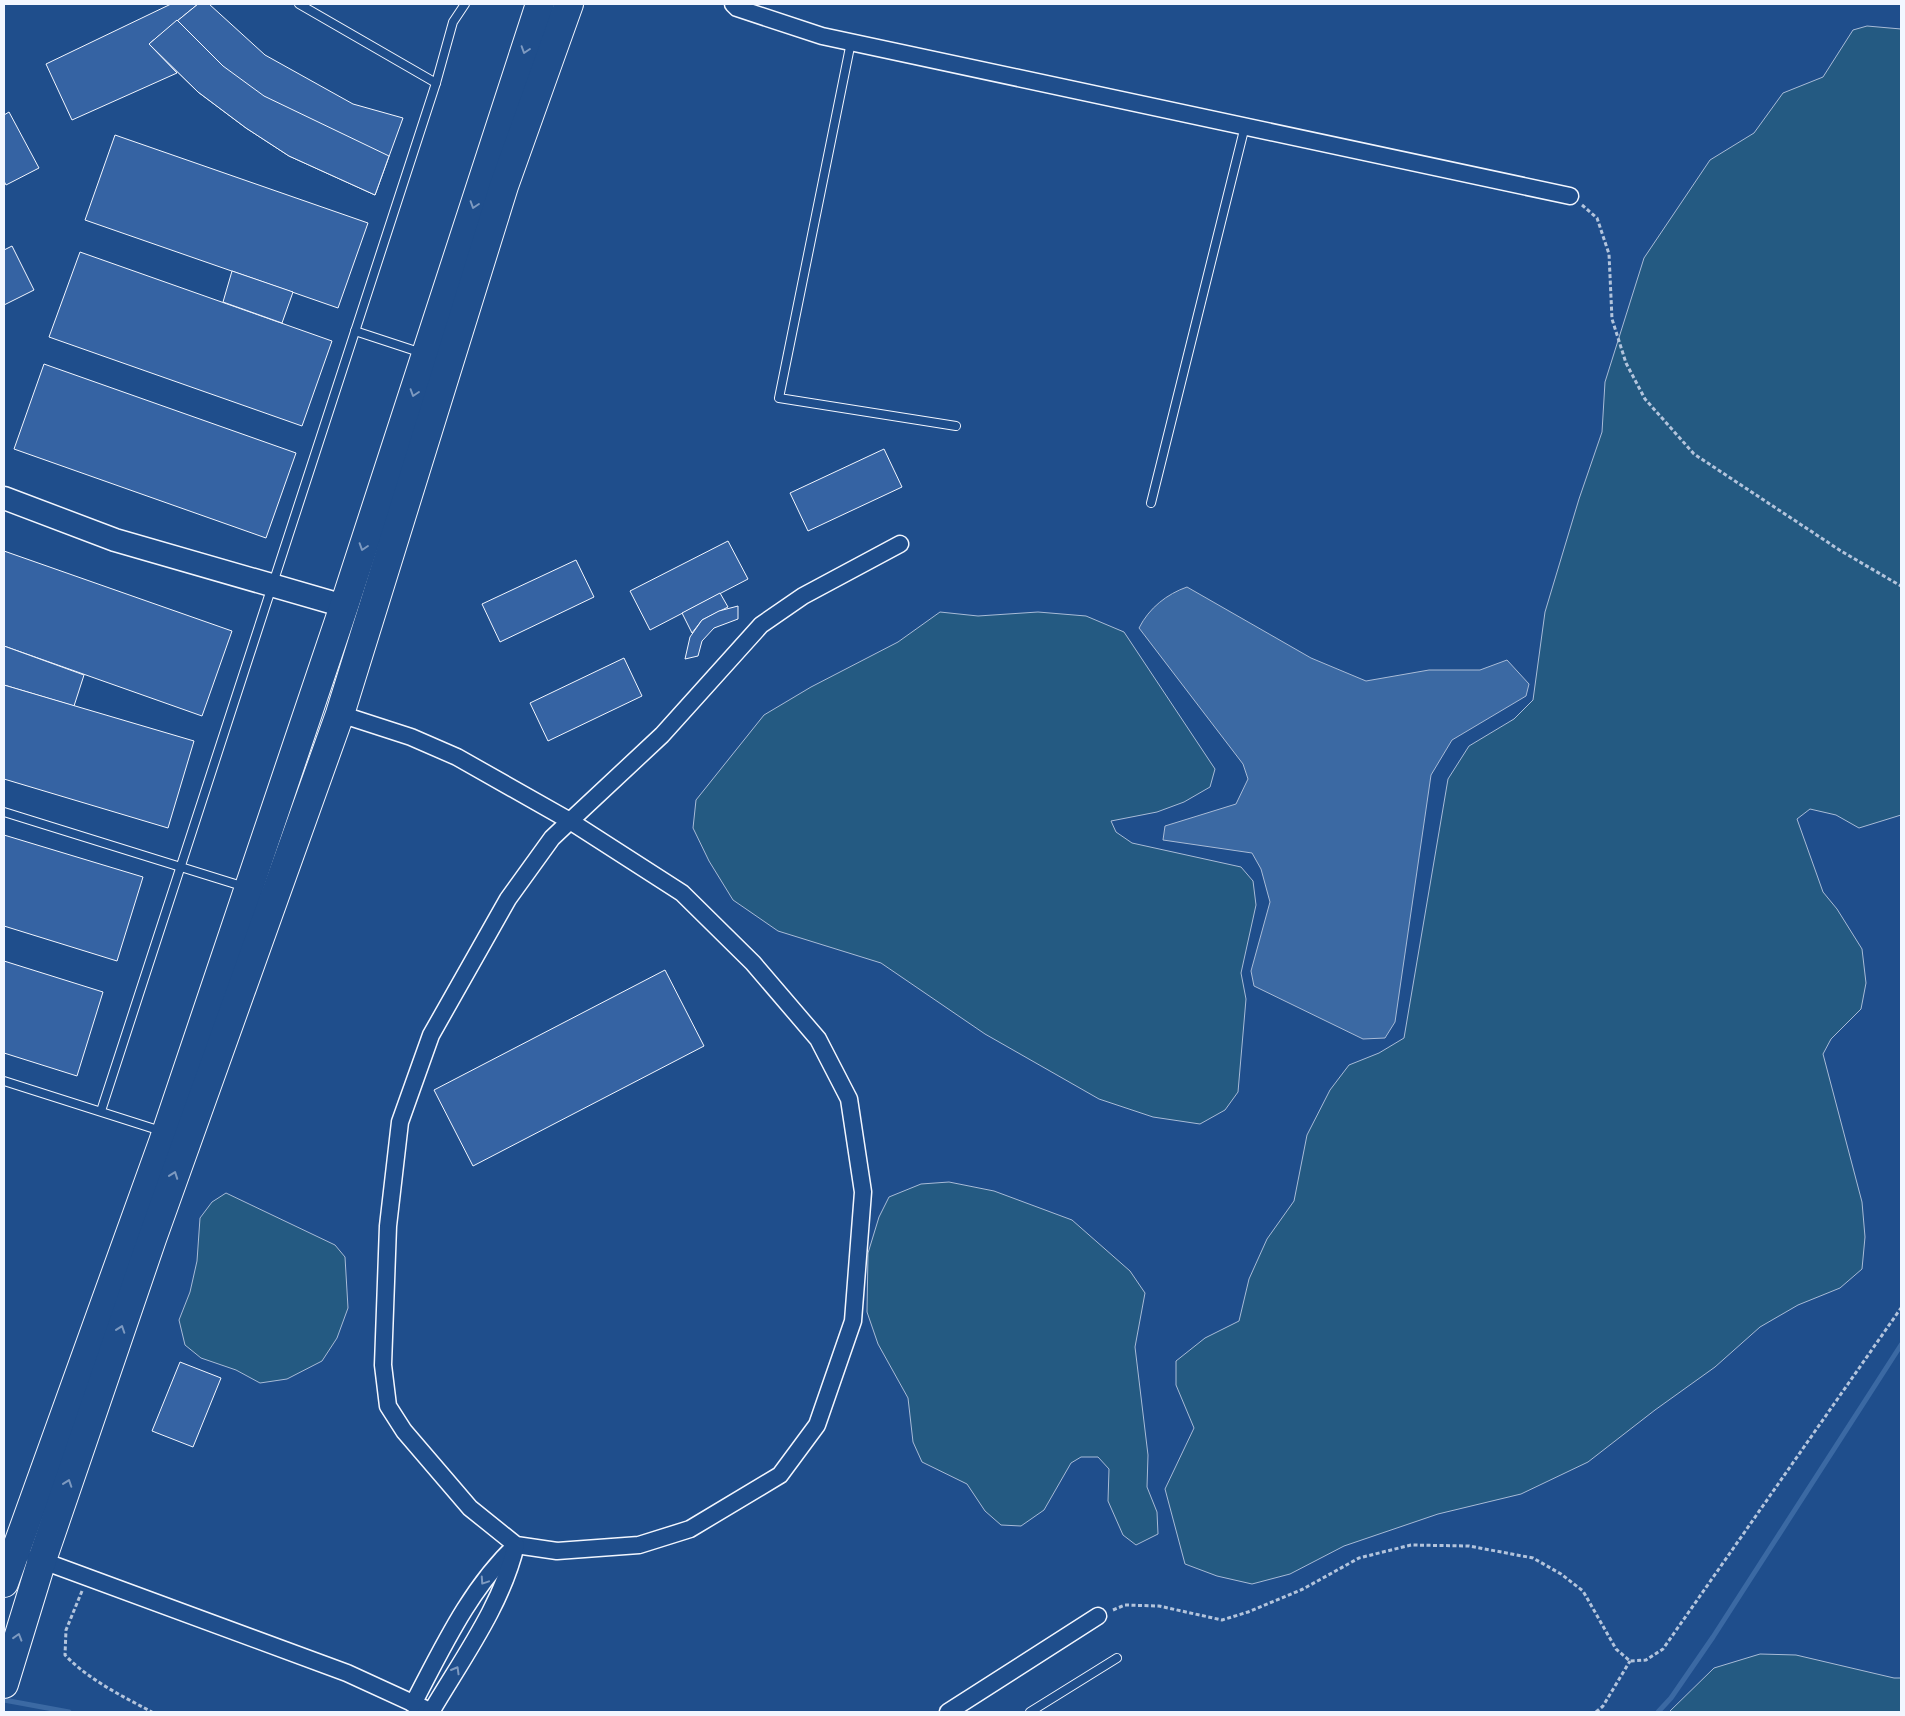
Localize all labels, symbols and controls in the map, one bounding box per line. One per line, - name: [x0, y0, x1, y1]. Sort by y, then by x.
- one-way arrow: [520, 45, 530, 54]
- one-way arrow: [470, 200, 480, 208]
- one-way arrow: [409, 388, 419, 396]
- one-way arrow: [359, 542, 369, 551]
- one-way arrow: [168, 1172, 178, 1180]
- one-way arrow: [115, 1325, 125, 1334]
- one-way arrow: [62, 1479, 72, 1487]
- one-way arrow: [480, 1576, 490, 1585]
- one-way arrow: [12, 1633, 22, 1642]
- one-way arrow: [449, 1666, 459, 1675]

